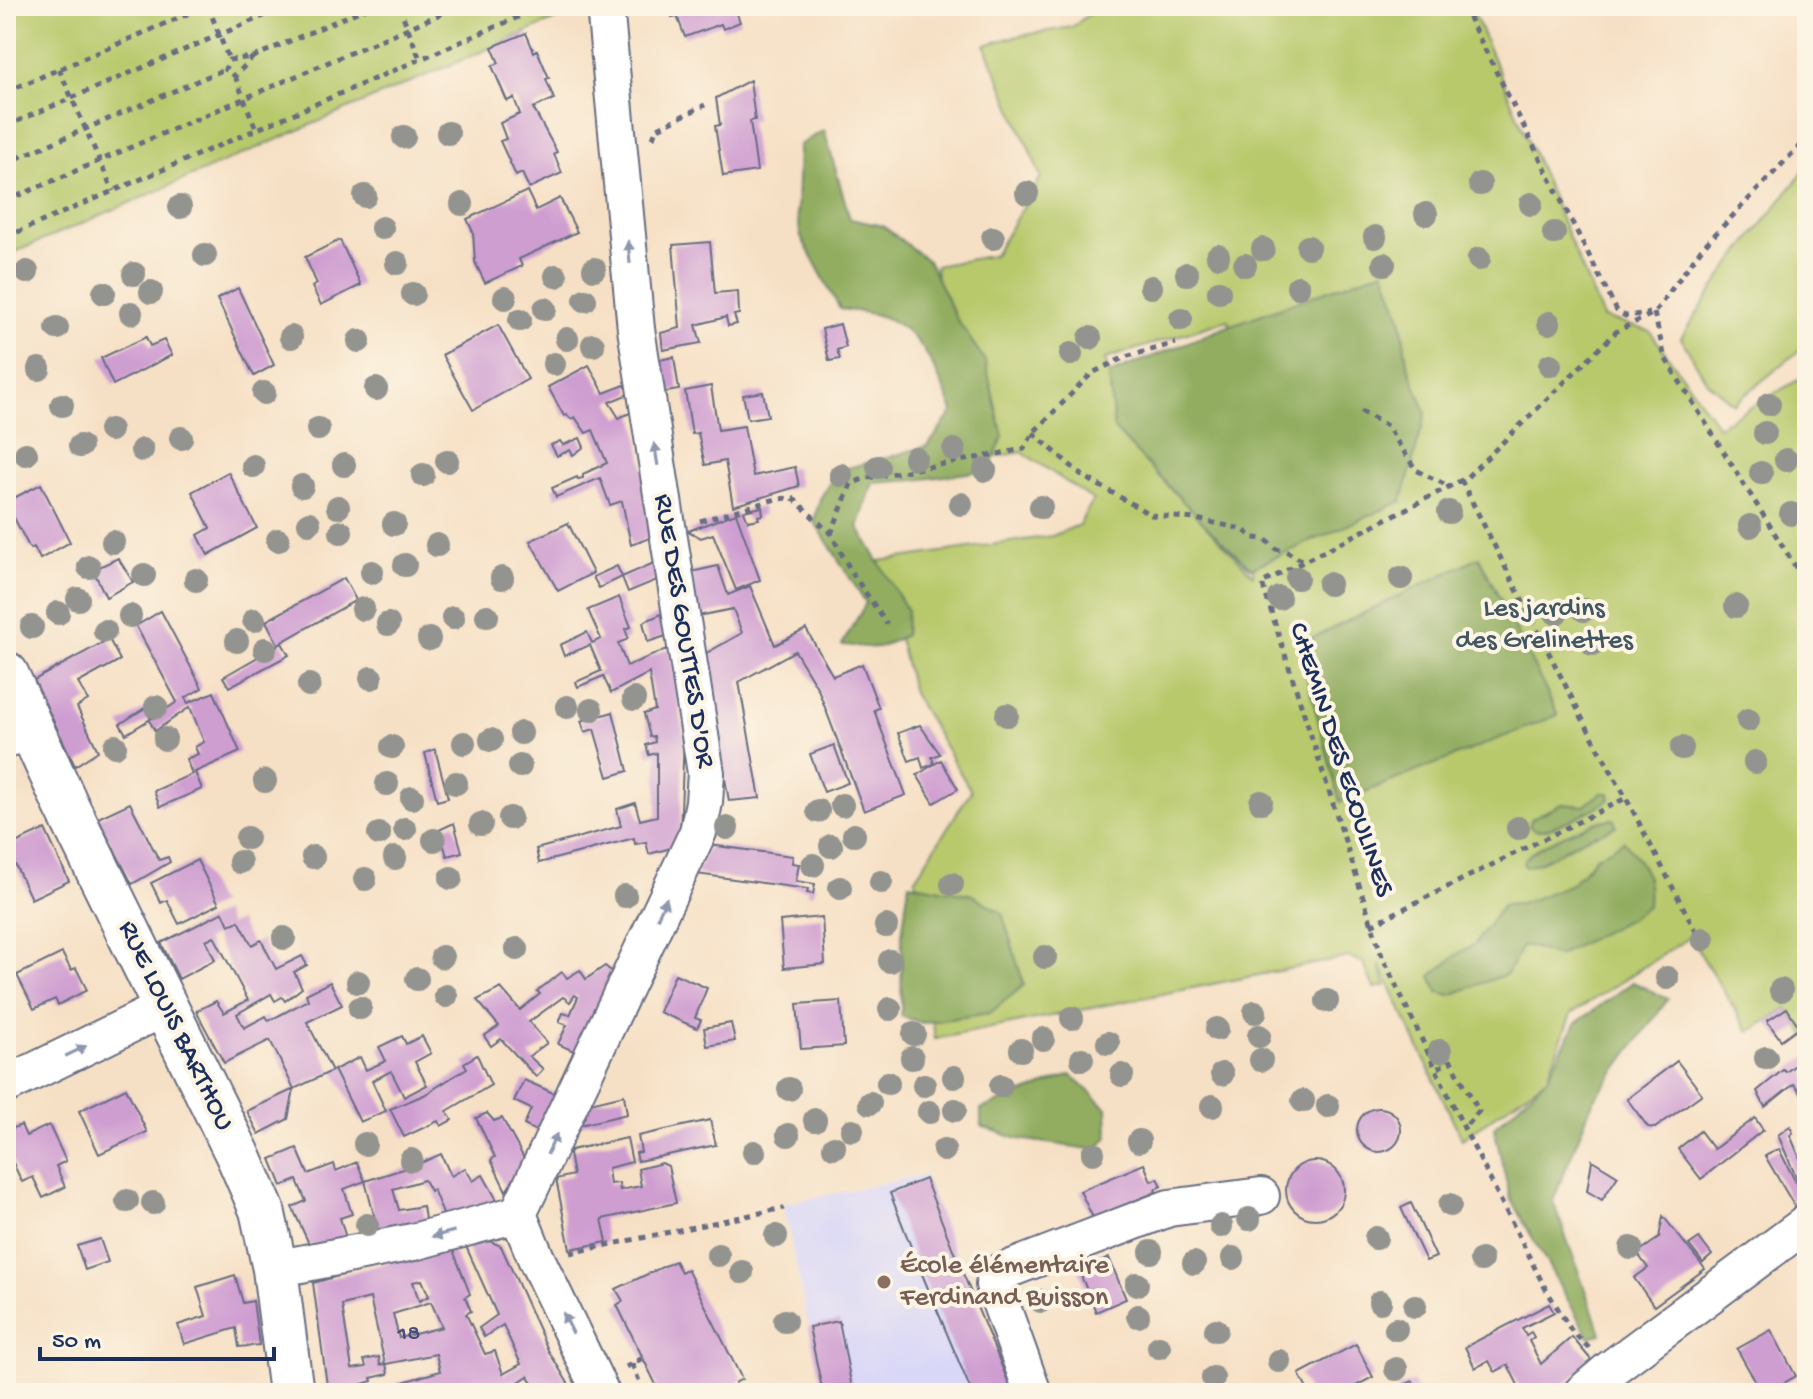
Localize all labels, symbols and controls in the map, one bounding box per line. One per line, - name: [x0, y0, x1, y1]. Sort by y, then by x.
- one-way arrow: [622, 239, 635, 264]
- one-way arrow: [649, 441, 662, 466]
- street label: RUE DES GOUTTES D'OR: [645, 492, 721, 771]
- park label: Les jardins des Grelinettes: [1455, 593, 1633, 658]
- street label: CHEMIN DES ECOULINES: [1280, 619, 1400, 901]
- one-way arrow: [655, 897, 669, 920]
- street label: RUE LOUIS BARTHOU: [110, 915, 240, 1137]
- one-way arrow: [65, 1044, 88, 1058]
- one-way arrow: [545, 1132, 559, 1155]
- one-way arrow: [430, 1228, 455, 1240]
- place label: École élémentaire Ferdinand Buisson: [899, 1250, 1109, 1315]
- marker: École élémentaire Ferdinand Buisson: [875, 1273, 893, 1291]
- scale bar: [40, 1311, 274, 1361]
- one-way arrow: [561, 1311, 575, 1334]
- house number: 18: [397, 1320, 420, 1349]
- text: 50 m: [52, 1328, 101, 1357]

